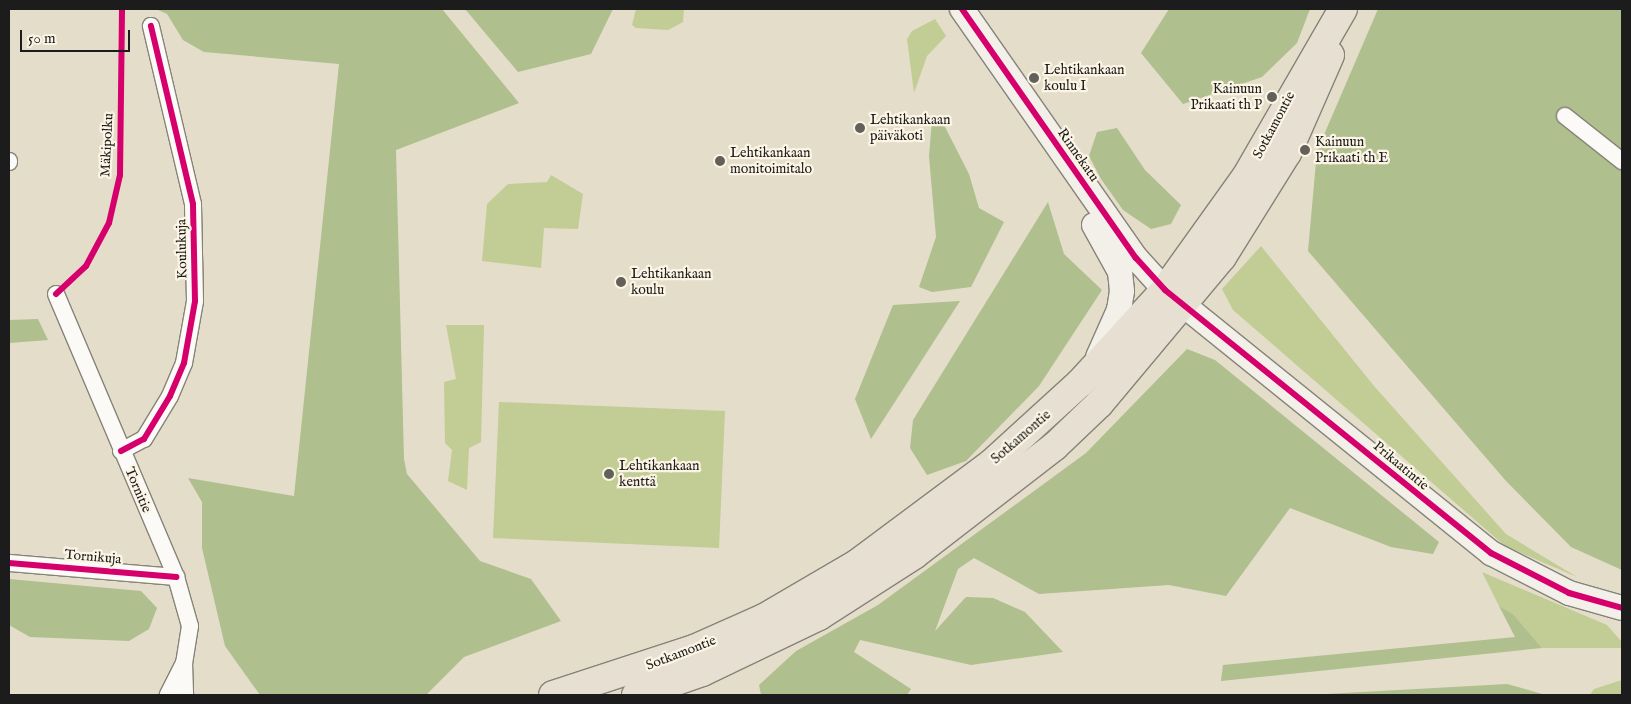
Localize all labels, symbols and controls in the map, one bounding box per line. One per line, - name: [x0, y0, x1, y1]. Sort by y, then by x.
- scale bar: [22, 20, 132, 52]
- text: 50 m: [28, 29, 56, 48]
- place label: Lehtikankaan koulu I: [1044, 62, 1125, 94]
- marker: Lehtikankaan koulu I: [1028, 72, 1040, 84]
- place label: Kainuun Prikaati th P: [1190, 81, 1262, 114]
- street label: Sotkamontie: [1249, 89, 1299, 161]
- marker: Kainuun Prikaati th P: [1266, 91, 1278, 103]
- place label: Lehtikankaan päiväkoti: [870, 112, 951, 144]
- street label: Mäkipolku: [97, 113, 117, 177]
- marker: Lehtikankaan päiväkoti: [854, 122, 866, 134]
- street label: Rinnekatu: [1054, 125, 1102, 185]
- place label: Kainuun Prikaati th E: [1315, 134, 1388, 166]
- marker: Kainuun Prikaati th E: [1299, 144, 1311, 156]
- place label: Lehtikankaan monitoimitalo: [730, 145, 812, 178]
- marker: Lehtikankaan monitoimitalo: [714, 155, 726, 167]
- street label: Koulukuja: [173, 219, 191, 279]
- place label: Lehtikankaan koulu: [631, 266, 712, 298]
- marker: Lehtikankaan koulu: [615, 276, 627, 288]
- street label: Sotkamontie: [988, 406, 1054, 468]
- street label: Prikaatintie: [1370, 438, 1432, 494]
- place label: Lehtikankaan kenttä: [619, 458, 700, 491]
- street label: Tornitie: [121, 465, 155, 515]
- marker: Lehtikankaan kenttä: [603, 468, 615, 480]
- street label: Tornikuja: [64, 546, 122, 568]
- street label: Sotkamontie: [644, 632, 718, 674]

